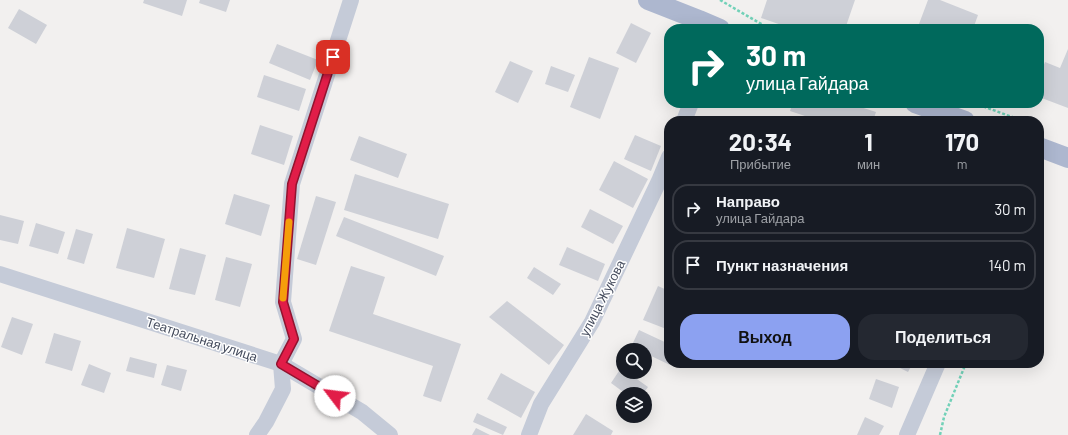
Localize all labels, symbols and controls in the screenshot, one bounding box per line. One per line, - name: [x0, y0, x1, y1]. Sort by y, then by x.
- text: 30 m: [746, 38, 806, 72]
- pin: [316, 40, 350, 74]
- icon: right: [680, 40, 732, 92]
- icon: arrive: [322, 46, 344, 68]
- text: улица Гайдара: [746, 72, 868, 94]
- text: 20:34: [729, 127, 792, 156]
- text: 1: [864, 127, 873, 156]
- text: 170: [945, 127, 979, 156]
- text: Прибытие: [730, 156, 791, 172]
- text: мин: [857, 156, 880, 172]
- text: m: [957, 156, 968, 172]
- text: Направо: [716, 192, 780, 210]
- icon: right: [682, 198, 704, 220]
- text: 30 m: [994, 200, 1026, 218]
- text: улица Гайдара: [716, 210, 804, 226]
- icon: arrive: [682, 254, 704, 276]
- street label: улица Жукова: [576, 256, 628, 339]
- text: Пункт назначения: [716, 256, 848, 274]
- text: 140 m: [989, 256, 1026, 274]
- street label: Театральная улица: [144, 313, 260, 365]
- button: Выход: [680, 314, 850, 360]
- button: Поделиться: [858, 314, 1028, 360]
- map controls: [616, 343, 652, 423]
- button: search: [616, 343, 652, 379]
- position arrow: [314, 375, 356, 417]
- button: layers: [616, 387, 652, 423]

